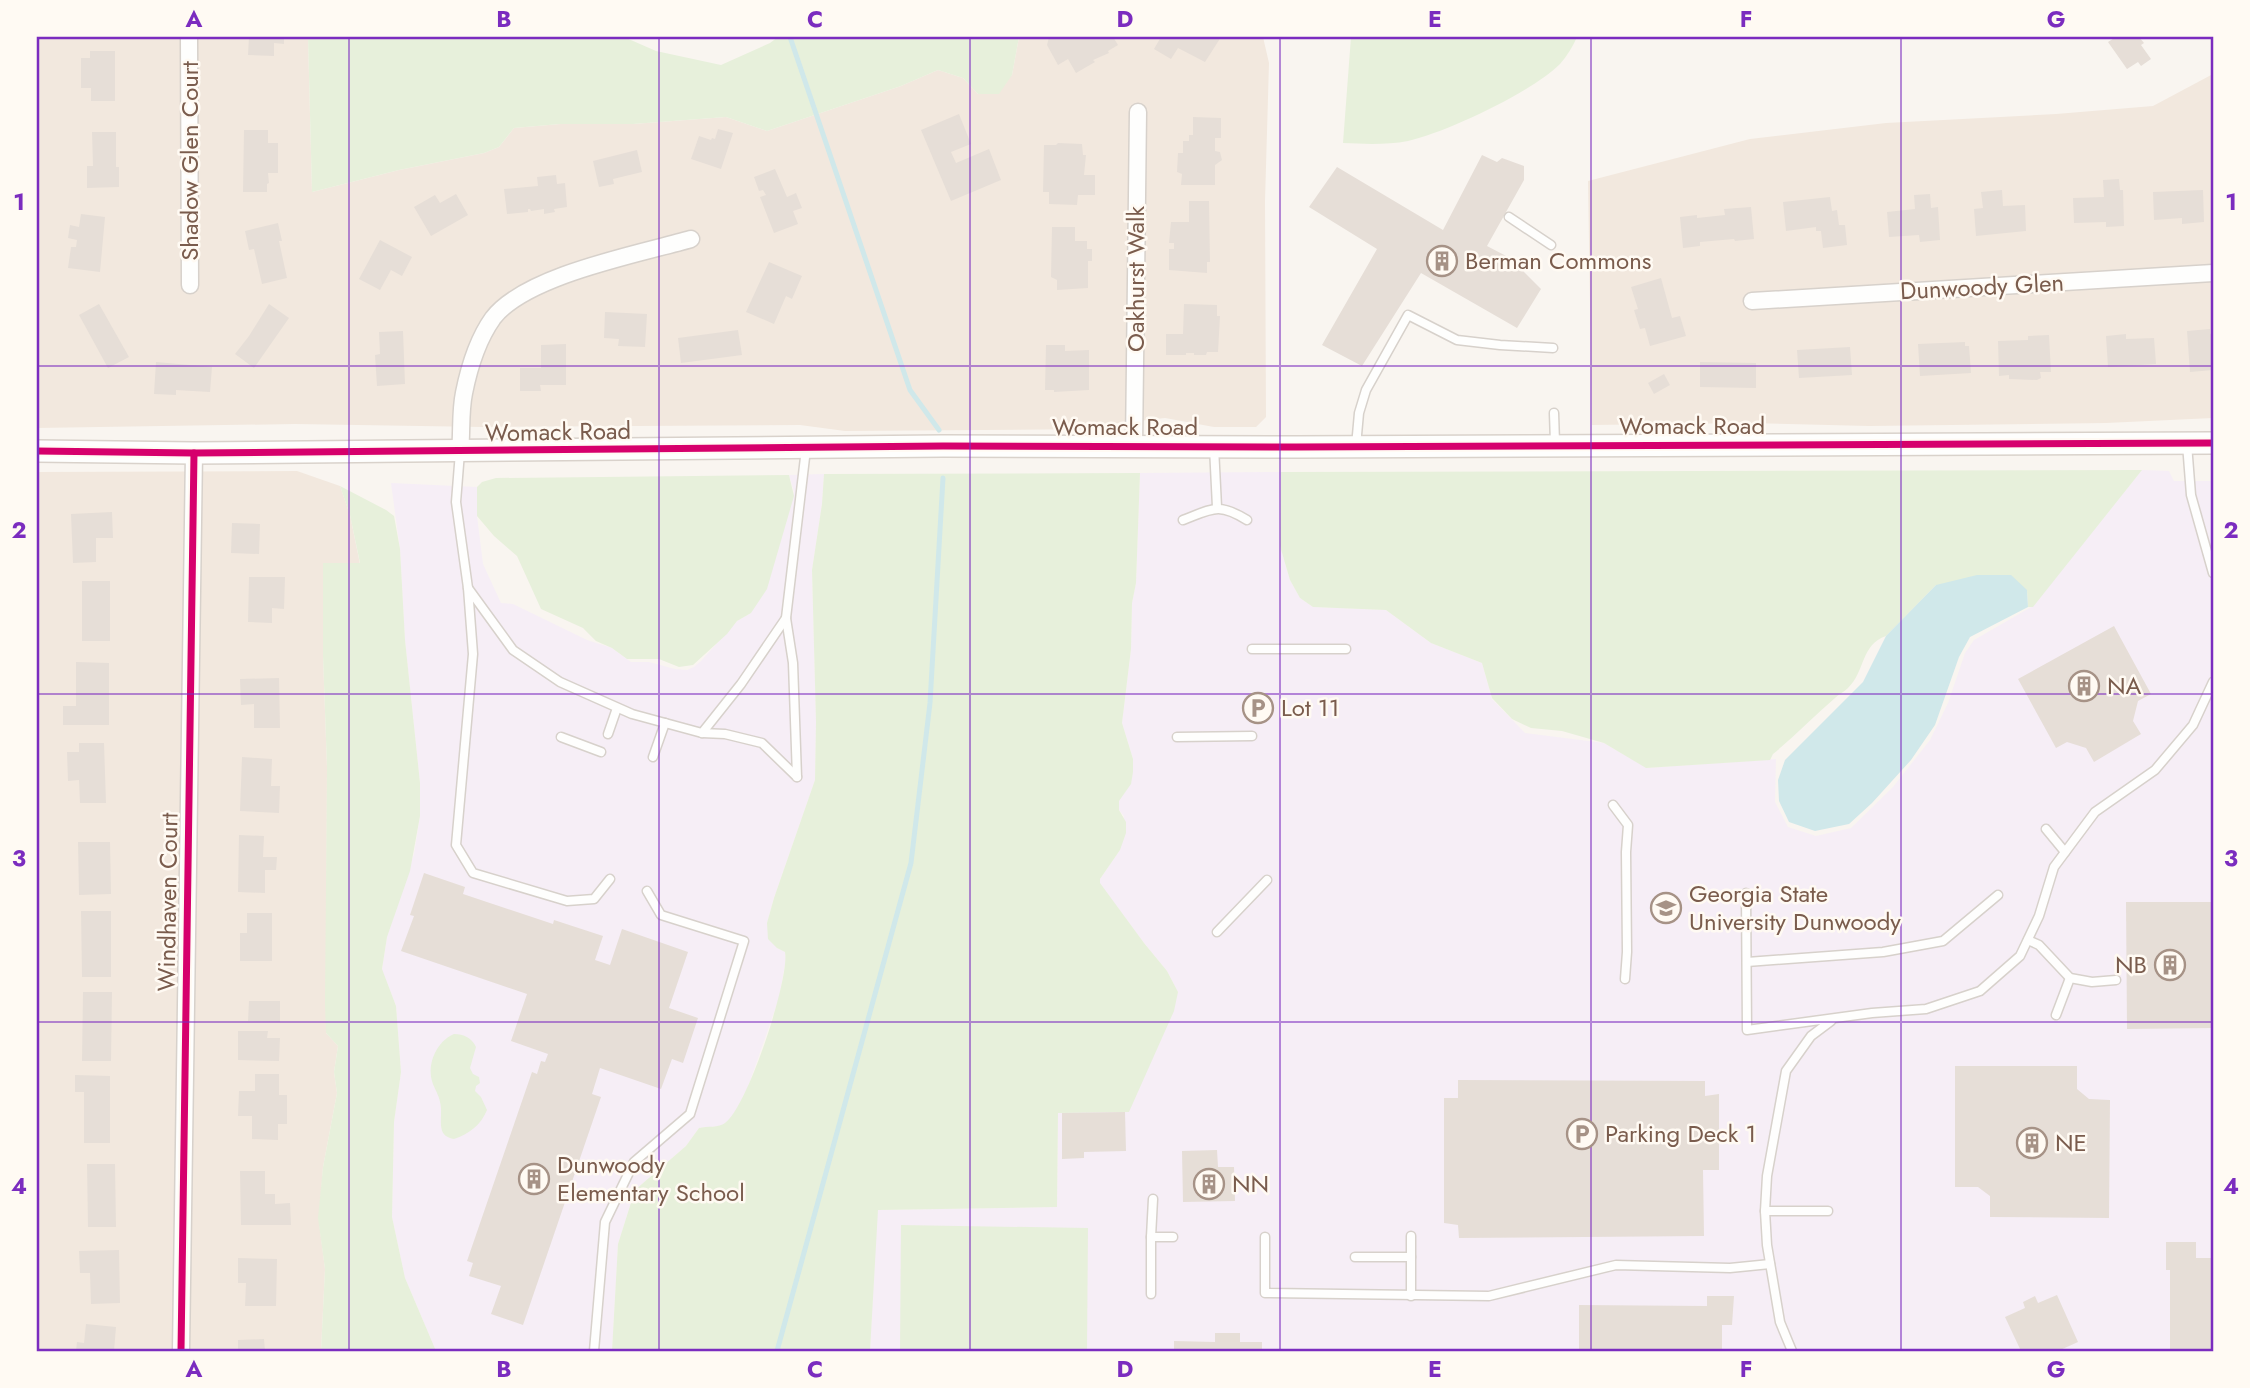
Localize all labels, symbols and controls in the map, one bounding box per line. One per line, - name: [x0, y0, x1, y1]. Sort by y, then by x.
- text: A: [185, 2, 203, 36]
- text: B: [496, 2, 512, 36]
- text: C: [807, 2, 823, 36]
- text: D: [1117, 2, 1134, 36]
- text: E: [1428, 2, 1442, 36]
- text: F: [1740, 2, 1752, 36]
- text: G: [2047, 2, 2065, 36]
- street label: Shadow Glen Court: [172, 61, 207, 261]
- text: 1: [13, 185, 25, 219]
- text: 1: [2225, 185, 2237, 219]
- street label: Oakhurst Walk: [1118, 206, 1153, 352]
- place label: Berman Commons: [1465, 243, 1651, 278]
- building icon: Berman Commons: [1425, 244, 1459, 278]
- street label: Dunwoody Glen: [1899, 265, 2065, 308]
- street label: Womack Road: [1619, 408, 1765, 443]
- street label: Womack Road: [1052, 409, 1198, 444]
- street label: Womack Road: [485, 413, 631, 450]
- text: 2: [11, 513, 27, 547]
- text: 2: [2223, 513, 2239, 547]
- place label: NA: [2107, 668, 2142, 703]
- building icon: NA: [2067, 669, 2101, 703]
- place label: Lot 11: [1281, 690, 1339, 725]
- parking icon: Lot 11: [1241, 691, 1275, 725]
- street label: Windhaven Court: [148, 812, 187, 992]
- text: 3: [12, 841, 26, 875]
- text: 3: [2224, 841, 2238, 875]
- place label: Georgia State University Dunwoody: [1689, 876, 1901, 939]
- school or university icon: Georgia State University Dunwoody: [1649, 891, 1683, 925]
- place label: NB: [2115, 947, 2147, 982]
- building icon: NB: [2153, 948, 2187, 982]
- place label: Parking Deck 1: [1605, 1116, 1756, 1151]
- parking icon: Parking Deck 1: [1565, 1117, 1599, 1151]
- place label: NE: [2055, 1125, 2087, 1160]
- building icon: NE: [2015, 1126, 2049, 1160]
- place label: Dunwoody Elementary School: [557, 1147, 745, 1210]
- building icon: Dunwoody Elementary School: [517, 1162, 551, 1196]
- place label: NN: [1232, 1166, 1269, 1201]
- building icon: NN: [1192, 1167, 1226, 1201]
- text: 4: [11, 1169, 27, 1203]
- text: 4: [2223, 1169, 2239, 1203]
- text: A: [185, 1352, 203, 1386]
- text: B: [496, 1352, 512, 1386]
- text: C: [807, 1352, 823, 1386]
- text: D: [1117, 1352, 1134, 1386]
- text: E: [1428, 1352, 1442, 1386]
- text: F: [1740, 1352, 1752, 1386]
- text: G: [2047, 1352, 2065, 1386]

